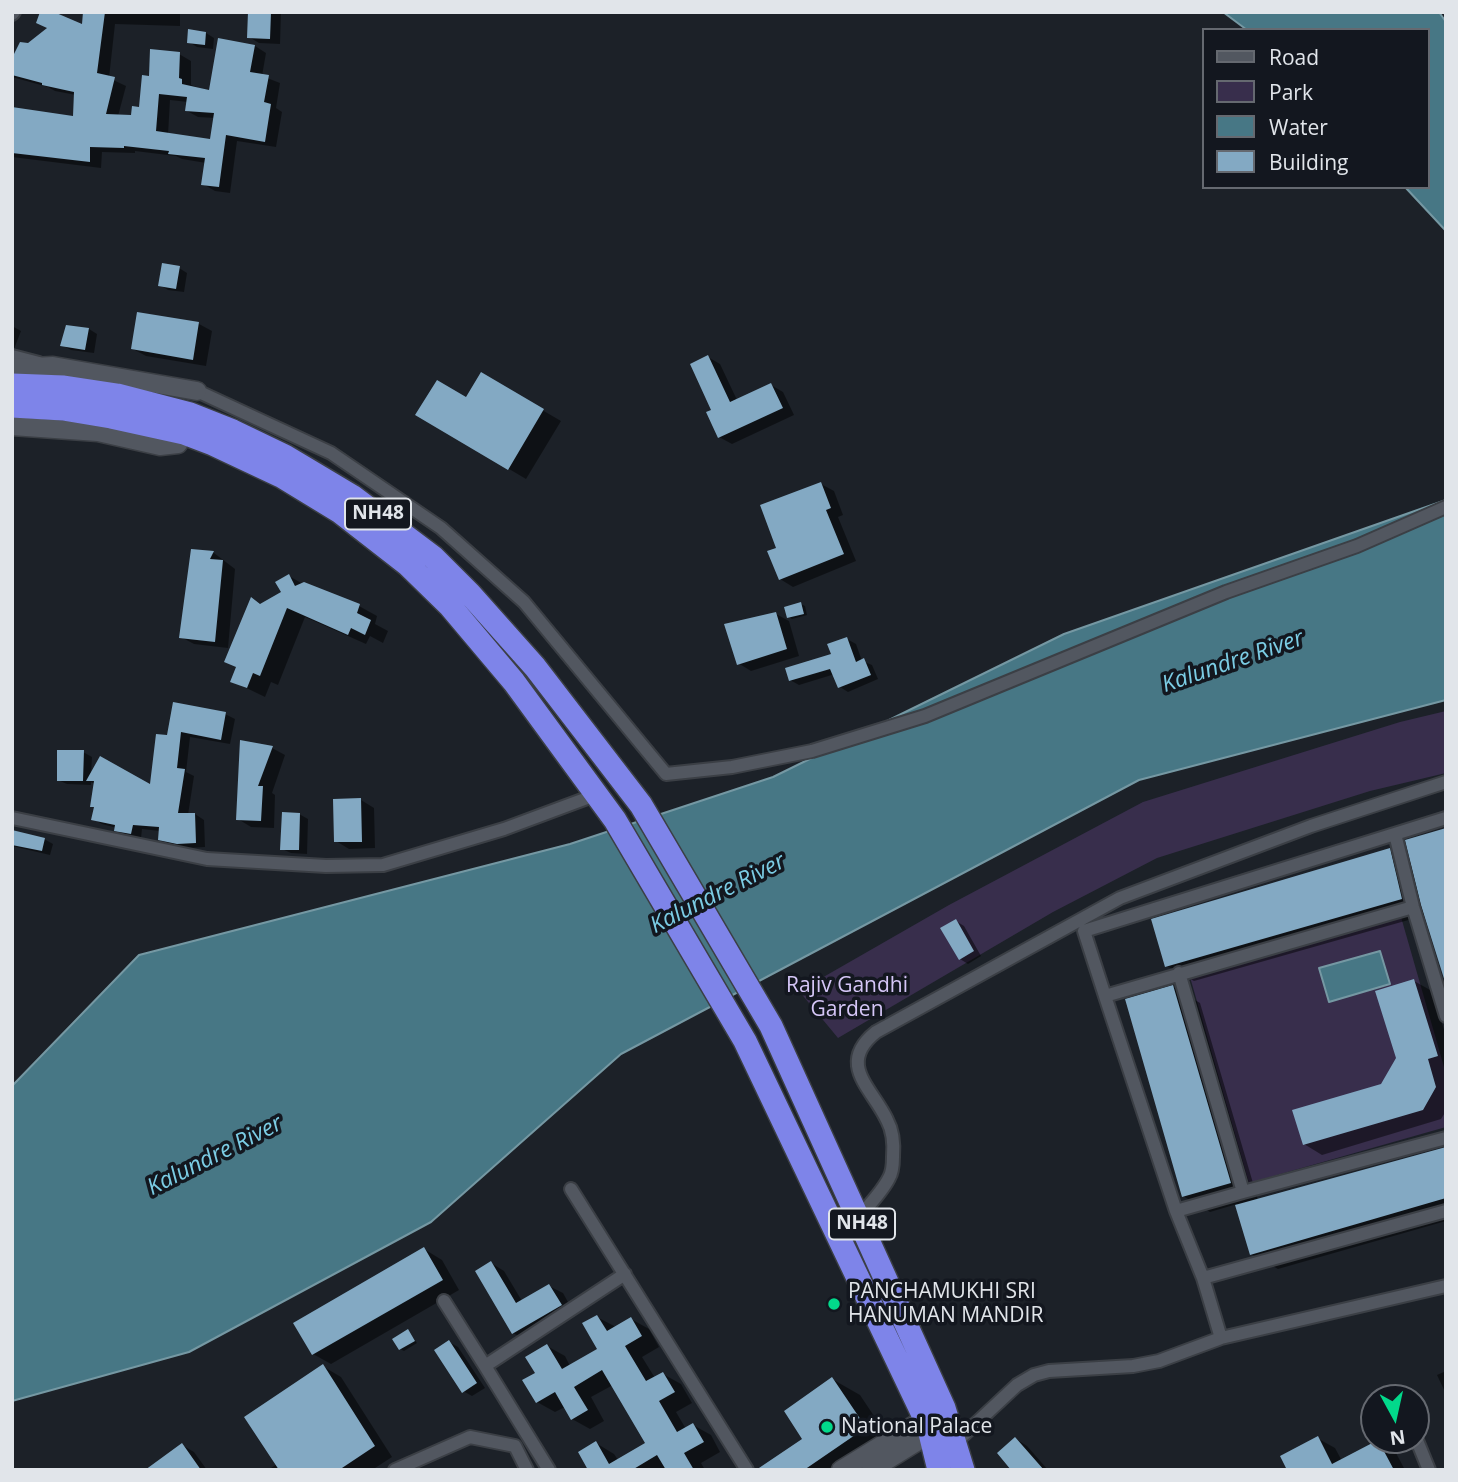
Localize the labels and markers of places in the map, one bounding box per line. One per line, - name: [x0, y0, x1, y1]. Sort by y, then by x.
- place label: PANCHAMUKHI SRI HANUMAN MANDIR: [848, 1279, 1043, 1329]
- marker: PANCHAMUKHI SRI HANUMAN MANDIR: [826, 1296, 842, 1312]
- place label: National Palace: [841, 1414, 992, 1440]
- marker: National Palace: [819, 1419, 835, 1435]

